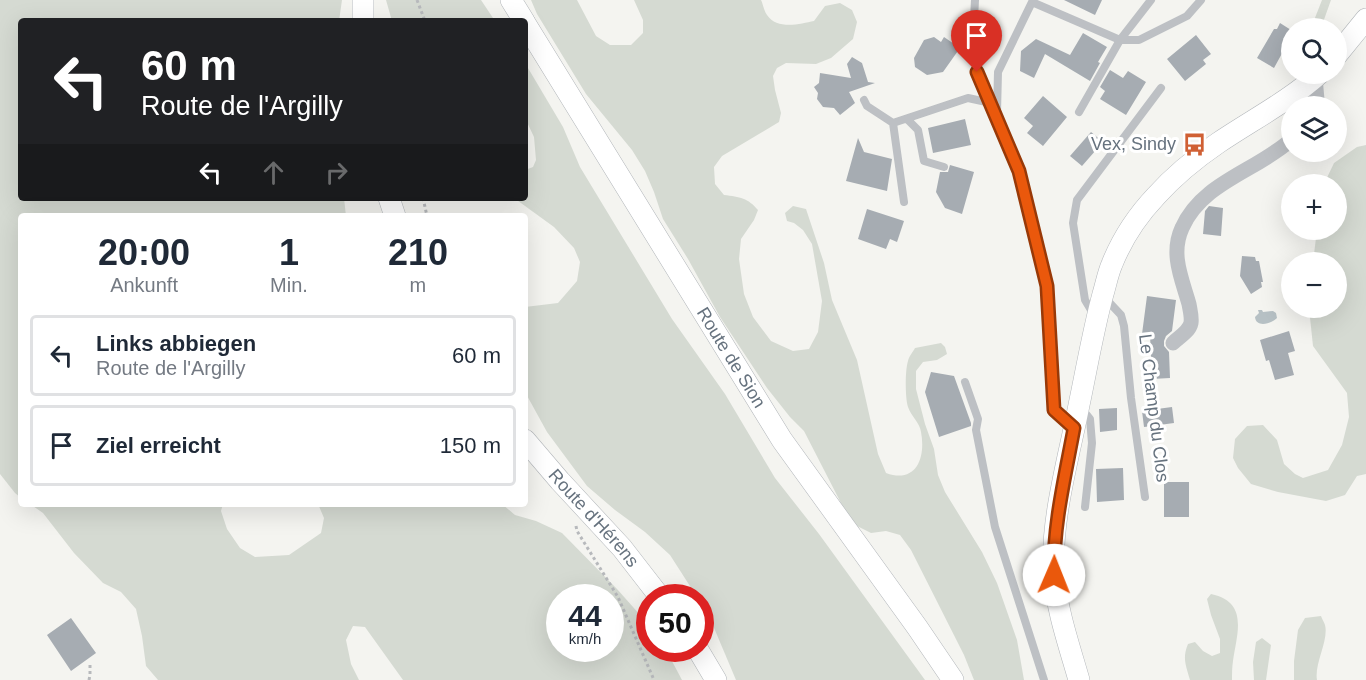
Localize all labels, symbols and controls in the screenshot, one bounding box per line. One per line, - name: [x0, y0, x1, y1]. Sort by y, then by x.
- pin: [951, 10, 1002, 72]
- map controls: [1281, 18, 1347, 318]
- button: search: [1281, 18, 1347, 84]
- icon: arrive: [960, 19, 993, 52]
- icon: left: [42, 42, 120, 120]
- text: 60 m: [141, 42, 237, 89]
- text: Route de l'Argilly: [141, 91, 343, 121]
- button: layers: [1281, 96, 1347, 162]
- bus stop icon: Vex, Sindy: [1181, 131, 1207, 157]
- place label: Vex, Sindy: [1091, 134, 1176, 154]
- icon: left: [194, 156, 227, 189]
- icon: ahead: [257, 156, 290, 189]
- icon: right: [320, 156, 353, 189]
- button: +: [1281, 174, 1347, 240]
- text: 20:00: [98, 232, 190, 273]
- text: 1: [279, 232, 299, 273]
- text: 210: [388, 232, 448, 273]
- button: −: [1281, 252, 1347, 318]
- text: Ankunft: [110, 274, 178, 296]
- text: Min.: [270, 274, 308, 296]
- text: m: [410, 274, 426, 296]
- street label: Route de Sion: [693, 304, 770, 411]
- text: Links abbiegen: [96, 331, 256, 356]
- street label: Le Champ du Clos: [1135, 333, 1173, 483]
- icon: left: [45, 339, 78, 372]
- text: 60 m: [452, 343, 501, 368]
- text: Route de l'Argilly: [96, 357, 245, 379]
- icon: arrive: [45, 429, 78, 462]
- text: Ziel erreicht: [96, 433, 221, 458]
- text: 150 m: [440, 433, 501, 458]
- street label: Route d'Hérens: [544, 465, 643, 571]
- position arrow: [1022, 543, 1086, 607]
- speed limit sign: 50: [636, 584, 714, 662]
- text: 44: [568, 599, 602, 632]
- text: km/h: [569, 630, 601, 647]

